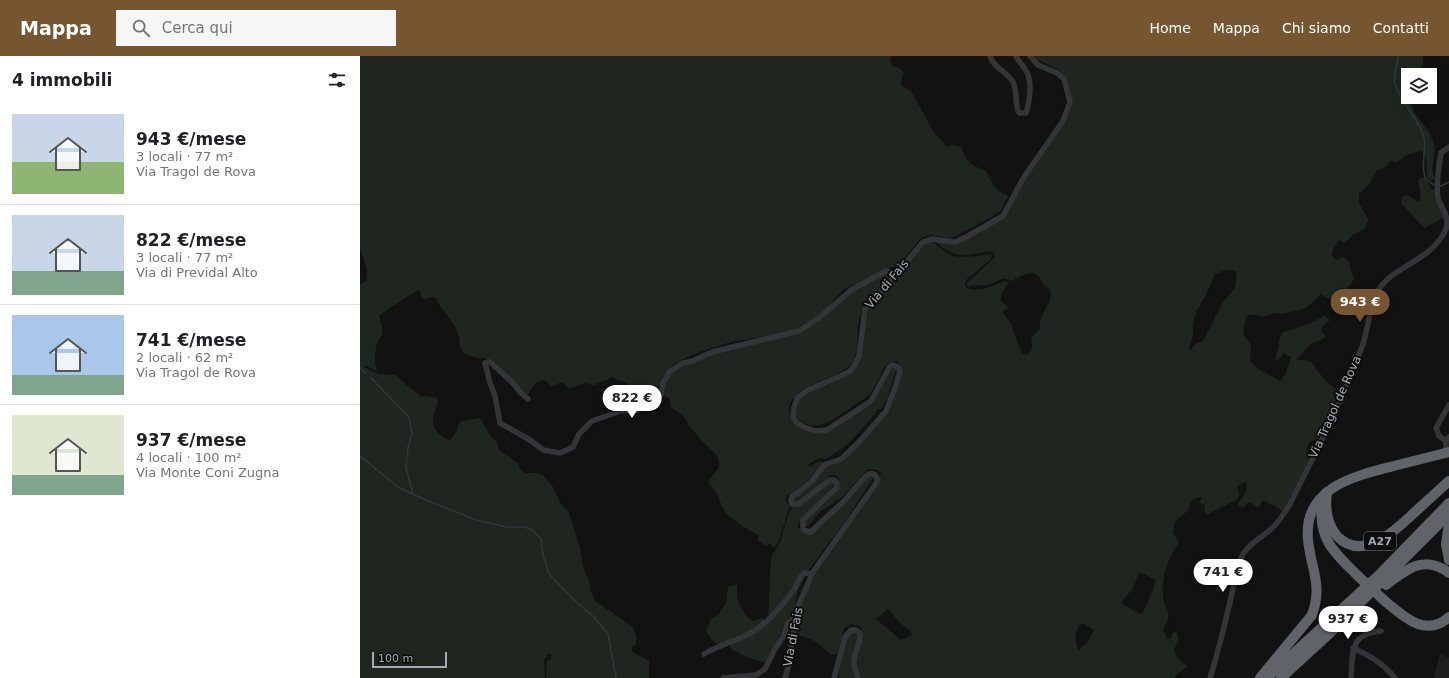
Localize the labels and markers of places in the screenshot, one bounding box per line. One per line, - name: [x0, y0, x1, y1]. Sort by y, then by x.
- pin: 943 €: [1332, 289, 1388, 323]
- pin: 822 €: [604, 385, 660, 419]
- pin: 741 €: [1195, 559, 1251, 593]
- pin: 937 €: [1320, 606, 1376, 640]

